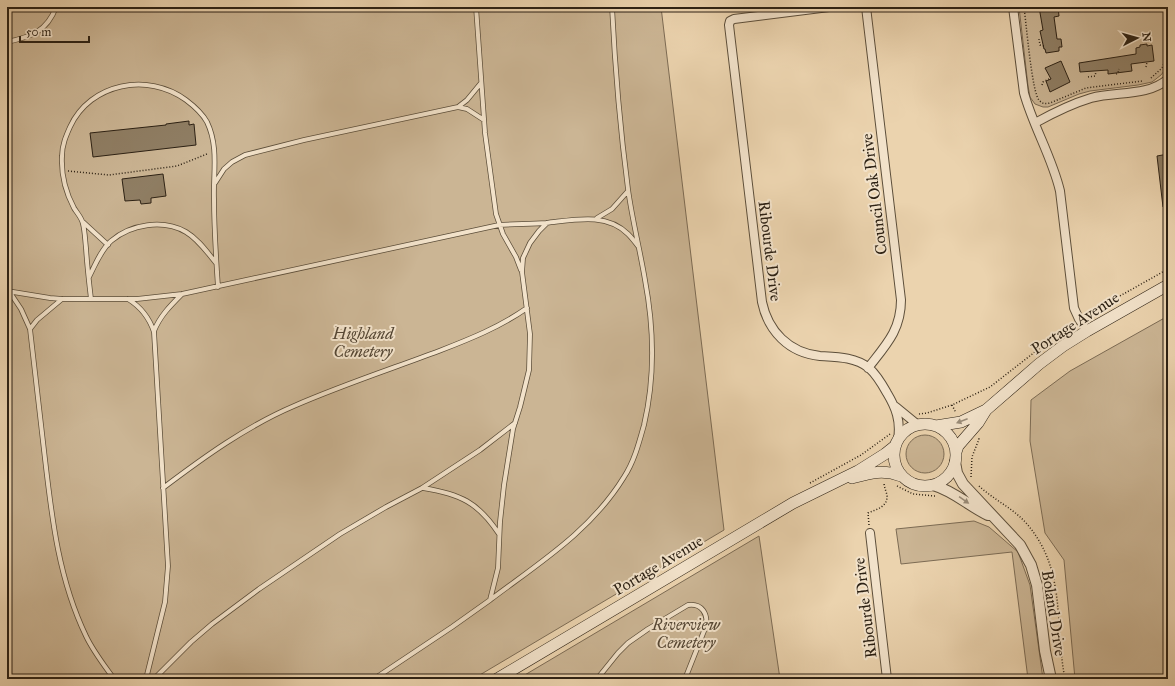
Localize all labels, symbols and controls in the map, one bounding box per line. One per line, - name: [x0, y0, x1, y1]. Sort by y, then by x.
- scale bar: [20, 18, 89, 44]
- north arrow: [1117, 18, 1157, 58]
- text: 50 m: [26, 25, 51, 39]
- text: N: [1139, 32, 1153, 43]
- street label: Council Oak Drive: [857, 132, 891, 256]
- street label: Ribourde Drive: [754, 200, 786, 303]
- street label: Portage Avenue: [1027, 287, 1123, 359]
- park label: Highland Cemetery: [331, 324, 395, 361]
- one-way arrow: [955, 418, 967, 424]
- one-way arrow: [959, 496, 969, 504]
- street label: Portage Avenue: [610, 531, 707, 600]
- street label: Ribourde Drive: [849, 556, 881, 659]
- street label: Boland Drive: [1038, 569, 1070, 658]
- park label: Riverview Cemetery: [651, 615, 721, 652]

